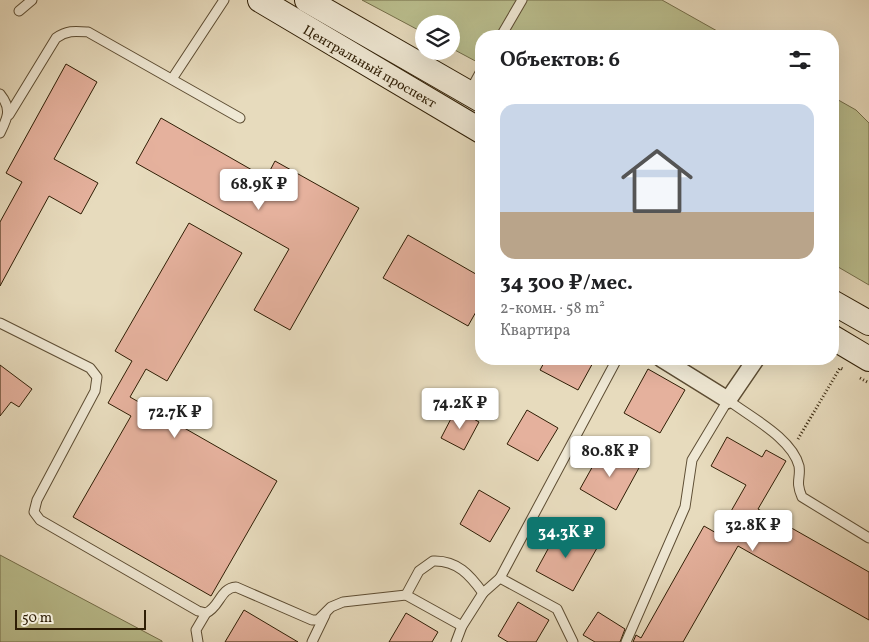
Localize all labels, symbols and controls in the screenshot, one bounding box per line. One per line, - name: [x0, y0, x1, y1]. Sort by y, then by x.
- map controls: [415, 15, 460, 60]
- button: layers: [415, 15, 460, 60]
- street label: Центральный проспект: [299, 21, 440, 113]
- text: Объектов: 6: [500, 46, 620, 75]
- icon: filters: [786, 46, 814, 74]
- icon: home: [612, 136, 702, 226]
- pin: 68.9K ₽: [213, 168, 305, 211]
- text: 68.9K ₽: [231, 174, 287, 196]
- text: 34 300 ₽/мес.: [500, 269, 633, 298]
- text: 2-комн. · 58 m²: [500, 298, 605, 320]
- text: Квартира: [500, 320, 570, 342]
- pin: 74.2K ₽: [414, 388, 506, 430]
- text: 74.2K ₽: [433, 393, 487, 415]
- pin: 72.7K ₽: [129, 396, 221, 439]
- text: 72.7K ₽: [148, 402, 202, 424]
- pin: 80.8K ₽: [564, 436, 656, 478]
- text: 80.8K ₽: [581, 441, 639, 463]
- pin: 32.8K ₽: [707, 510, 799, 552]
- text: 32.8K ₽: [725, 515, 781, 537]
- pin: 34.3K ₽: [520, 516, 612, 559]
- text: 34.3K ₽: [538, 522, 594, 544]
- scale bar: [15, 607, 146, 630]
- text: 50 m: [22, 609, 52, 628]

